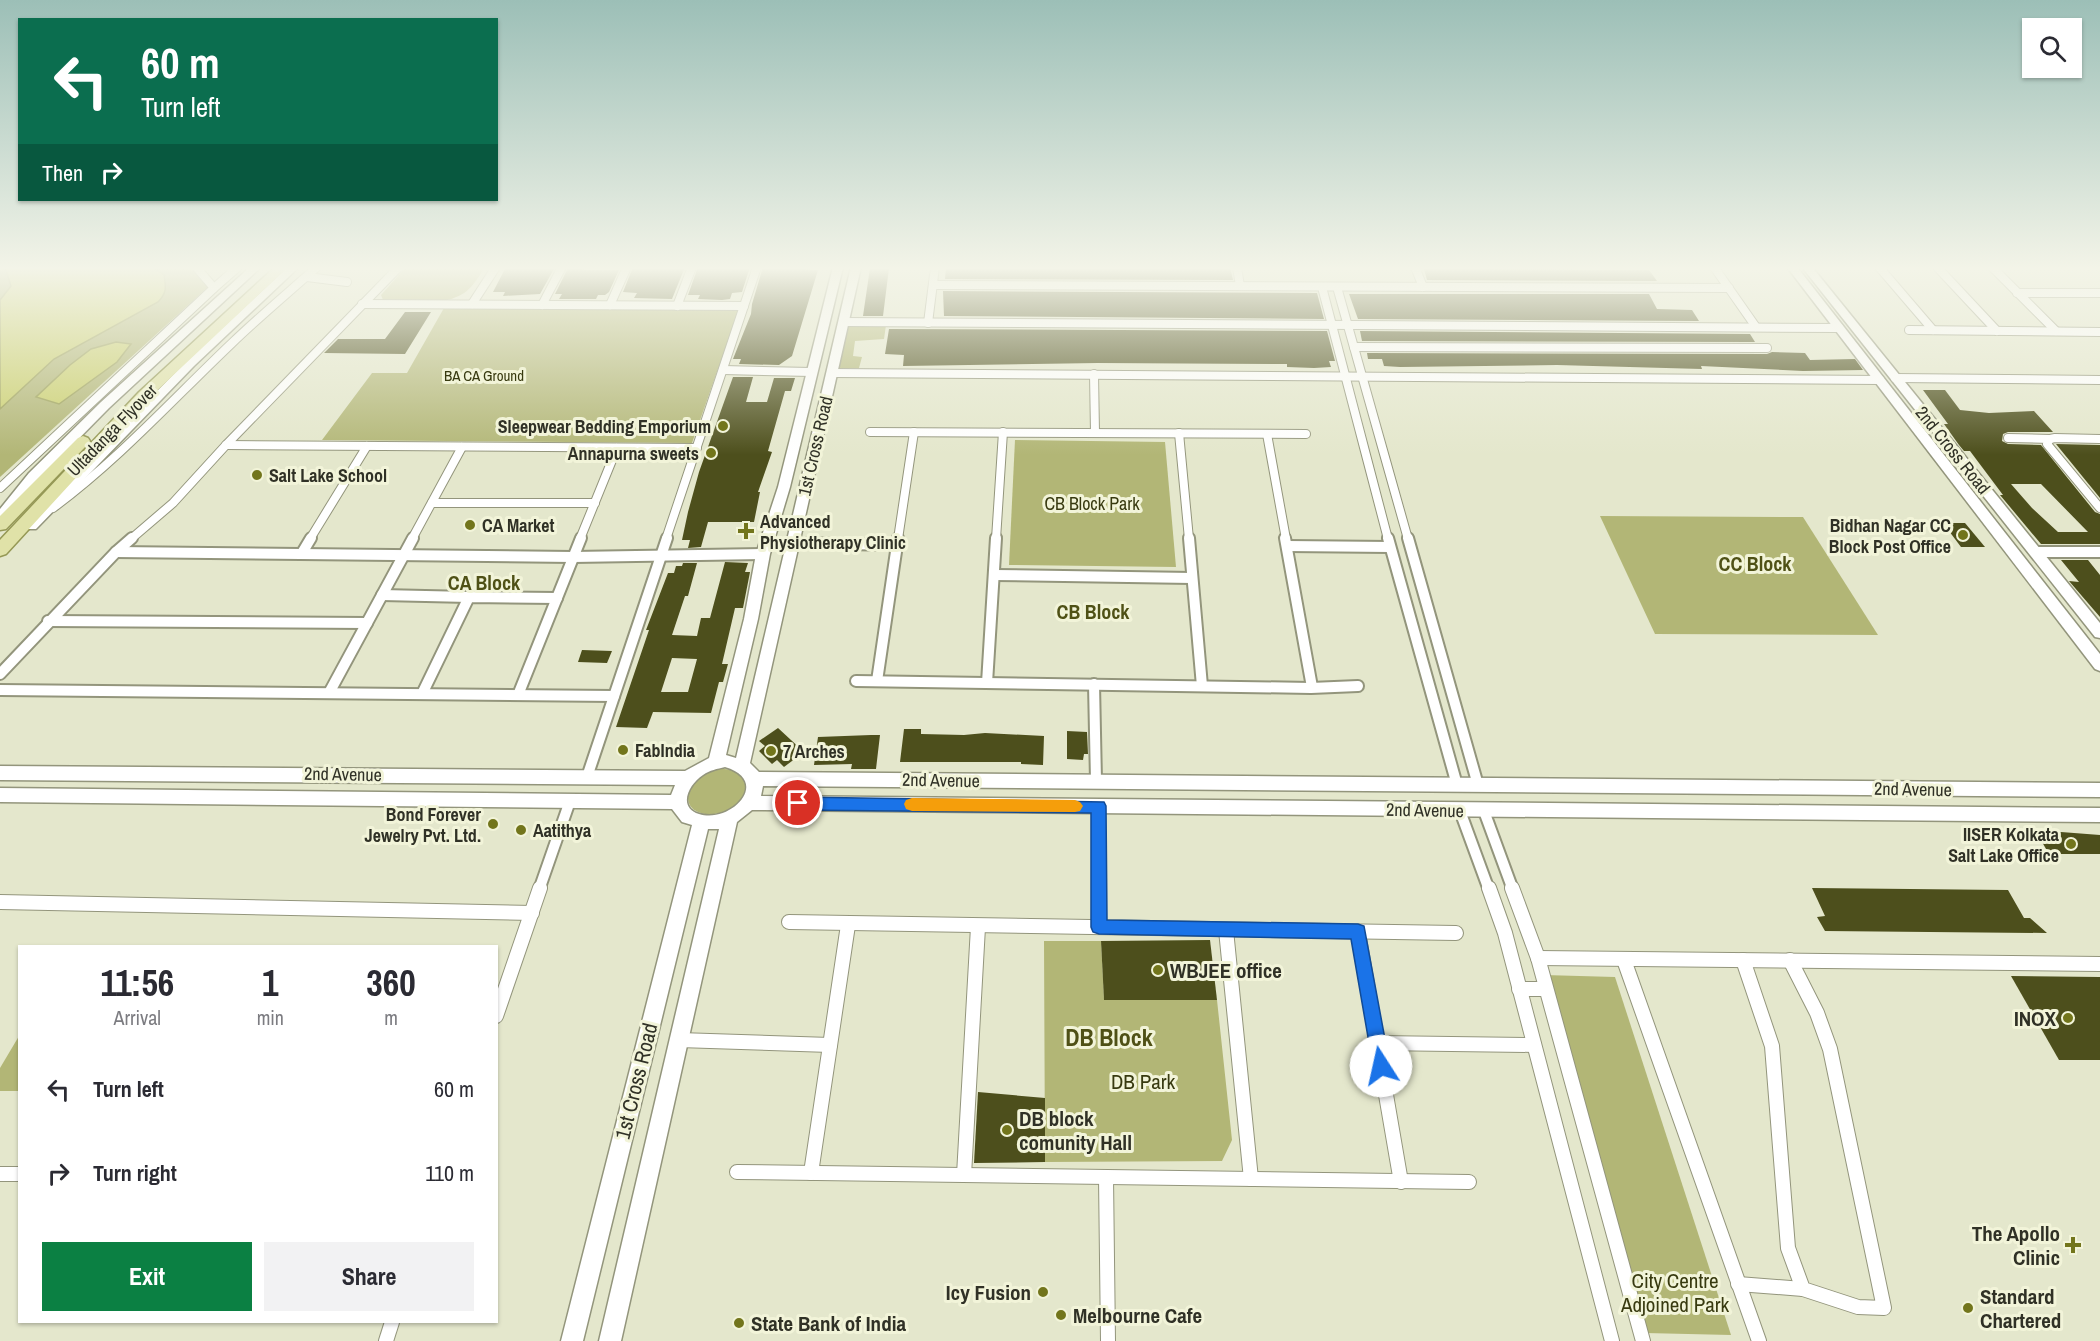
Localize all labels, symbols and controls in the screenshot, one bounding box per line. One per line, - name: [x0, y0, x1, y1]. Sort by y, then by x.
- map controls: [2022, 18, 2082, 78]
- button: search: [2022, 18, 2082, 78]
- text: 60 m: [141, 35, 220, 91]
- icon: left: [42, 42, 120, 120]
- text: Turn left: [141, 89, 220, 125]
- icon: right: [95, 156, 128, 189]
- text: Then: [42, 158, 83, 188]
- park label: BA CA Ground: [444, 365, 524, 386]
- street label: Ultadanga Flyover: [61, 378, 163, 482]
- street label: 1st Cross Road: [791, 394, 839, 498]
- street label: 2nd Cross Road: [1910, 401, 1996, 499]
- place label: Sleepwear Bedding Emporium: [498, 414, 711, 439]
- marker: Sleepwear Bedding Emporium: [716, 419, 730, 433]
- place label: Annapurna sweets: [568, 441, 699, 466]
- marker: Annapurna sweets: [704, 446, 718, 460]
- place label: Salt Lake School: [269, 463, 387, 488]
- marker: Salt Lake School: [250, 468, 264, 482]
- park label: CB Block Park: [1044, 491, 1140, 516]
- place label: Advanced Physiotherapy Clinic: [760, 509, 906, 555]
- place label: CA Market: [482, 513, 555, 538]
- place label: Bidhan Nagar CC Block Post Office: [1829, 513, 1951, 559]
- marker: CA Market: [463, 518, 477, 532]
- marker: Advanced Physiotherapy Clinic: [737, 522, 755, 540]
- marker: Bidhan Nagar CC Block Post Office: [1956, 528, 1970, 542]
- district label: CC Block: [1719, 550, 1792, 577]
- district label: CA Block: [448, 569, 521, 596]
- district label: CB Block: [1057, 598, 1130, 625]
- place label: FabIndia: [635, 738, 696, 763]
- place label: 7 Arches: [783, 739, 845, 764]
- marker: FabIndia: [616, 743, 630, 757]
- marker: 7 Arches: [764, 744, 778, 758]
- street label: 2nd Avenue: [304, 761, 382, 787]
- street label: 2nd Avenue: [902, 767, 980, 793]
- street label: 2nd Avenue: [1874, 776, 1952, 802]
- pin: [772, 777, 823, 828]
- icon: arrive: [781, 786, 814, 819]
- street label: 2nd Avenue: [1386, 797, 1464, 823]
- place label: Bond Forever Jewelry Pvt. Ltd.: [365, 802, 481, 848]
- marker: Bond Forever Jewelry Pvt. Ltd.: [486, 817, 500, 831]
- place label: Aatithya: [533, 818, 592, 843]
- place label: IISER Kolkata Salt Lake Office: [1948, 822, 2060, 868]
- marker: Aatithya: [514, 823, 528, 837]
- marker: IISER Kolkata Salt Lake Office: [2064, 837, 2078, 851]
- place label: WBJEE office: [1170, 956, 1282, 985]
- text: 11:56: [100, 959, 174, 1007]
- text: 1: [262, 959, 279, 1007]
- text: 360: [366, 959, 416, 1007]
- marker: WBJEE office: [1151, 963, 1165, 977]
- text: Arrival: [114, 1004, 161, 1031]
- text: min: [257, 1004, 284, 1031]
- text: m: [384, 1004, 398, 1031]
- place label: INOX: [2014, 1004, 2057, 1033]
- marker: INOX: [2061, 1011, 2075, 1025]
- street label: 1st Cross Road: [608, 1020, 664, 1142]
- district label: DB Block: [1065, 1021, 1153, 1053]
- position arrow: [1349, 1034, 1413, 1098]
- park label: DB Park: [1111, 1067, 1175, 1096]
- icon: left: [42, 1073, 75, 1106]
- text: Turn left: [93, 1074, 164, 1104]
- text: 60 m: [434, 1074, 474, 1104]
- place label: DB block comunity Hall: [1019, 1104, 1132, 1157]
- marker: DB block comunity Hall: [1000, 1123, 1014, 1137]
- icon: right: [42, 1157, 75, 1190]
- text: Turn right: [93, 1158, 177, 1188]
- text: 110 m: [425, 1158, 474, 1188]
- place label: The Apollo Clinic: [1972, 1219, 2060, 1272]
- marker: The Apollo Clinic: [2064, 1236, 2082, 1254]
- button: Exit: [42, 1242, 252, 1311]
- button: Share: [264, 1242, 474, 1311]
- park label: City Centre Adjoined Park: [1620, 1266, 1729, 1319]
- place label: Icy Fusion: [946, 1278, 1031, 1307]
- place label: Standard Chartered: [1980, 1282, 2061, 1335]
- marker: Icy Fusion: [1036, 1285, 1050, 1299]
- place label: Melbourne Cafe: [1073, 1301, 1202, 1330]
- marker: Standard Chartered: [1961, 1301, 1975, 1315]
- marker: Melbourne Cafe: [1054, 1308, 1068, 1322]
- place label: State Bank of India: [751, 1309, 906, 1338]
- marker: State Bank of India: [732, 1316, 746, 1330]

